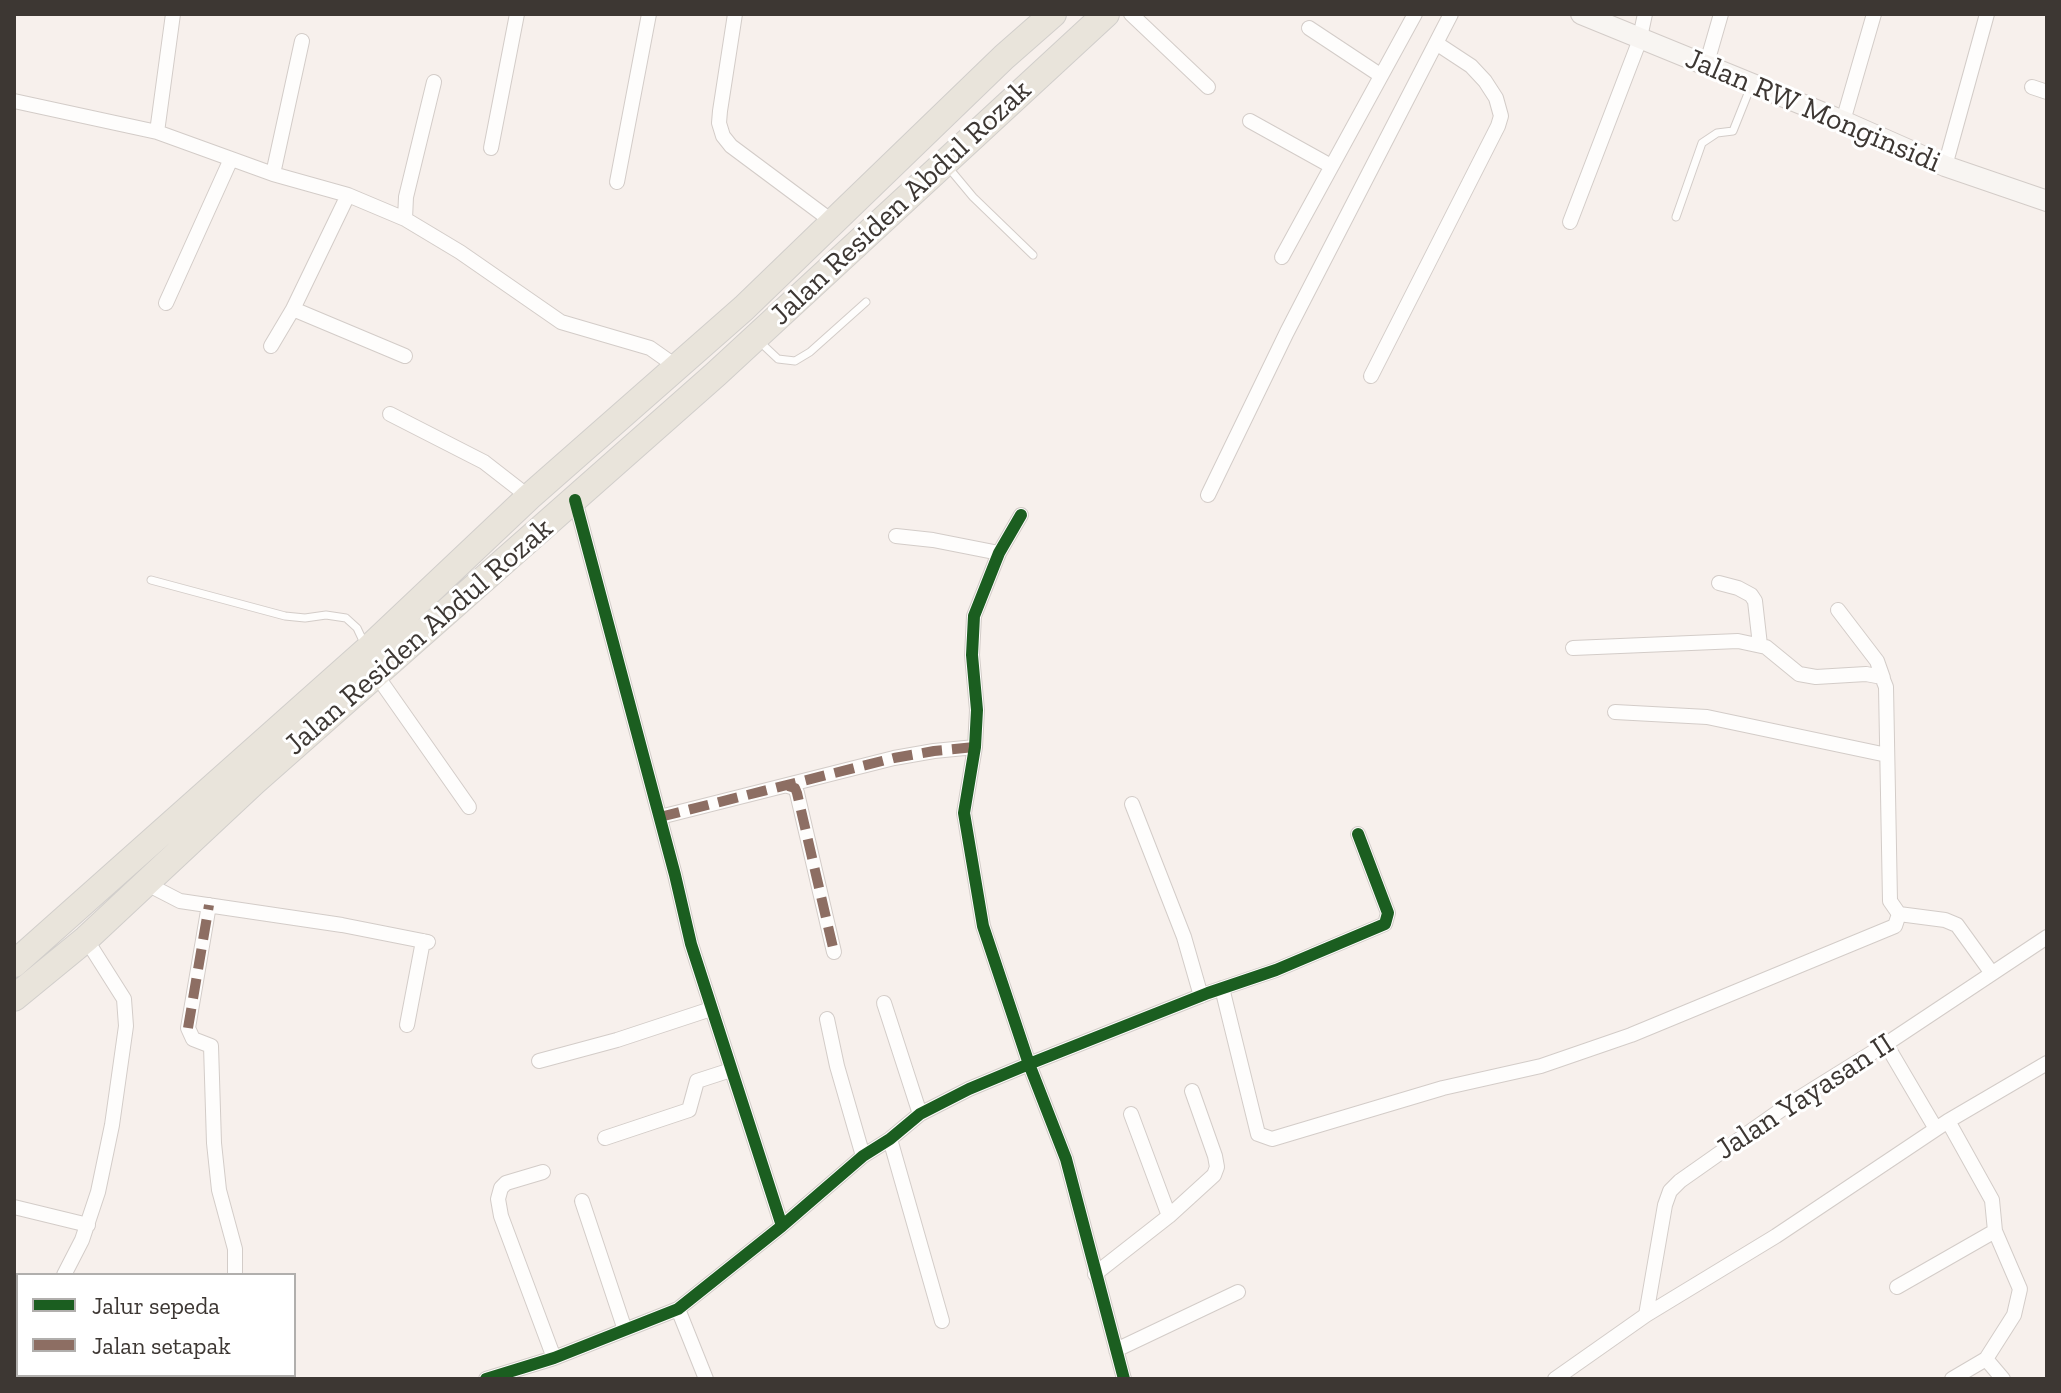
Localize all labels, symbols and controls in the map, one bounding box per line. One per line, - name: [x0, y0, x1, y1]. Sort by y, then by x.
- street label: Jalan RW Monginsidi: [1680, 41, 1946, 181]
- street label: Jalan Residen Abdul Rozak: [763, 73, 1039, 333]
- street label: Jalan Residen Abdul Rozak: [278, 511, 560, 763]
- street label: Jalan Yayasan II: [1709, 1026, 1901, 1168]
- legend: [16, 1273, 296, 1377]
- text: Jalur sepeda: [92, 1291, 220, 1320]
- text: Jalan setapak: [92, 1331, 231, 1360]

